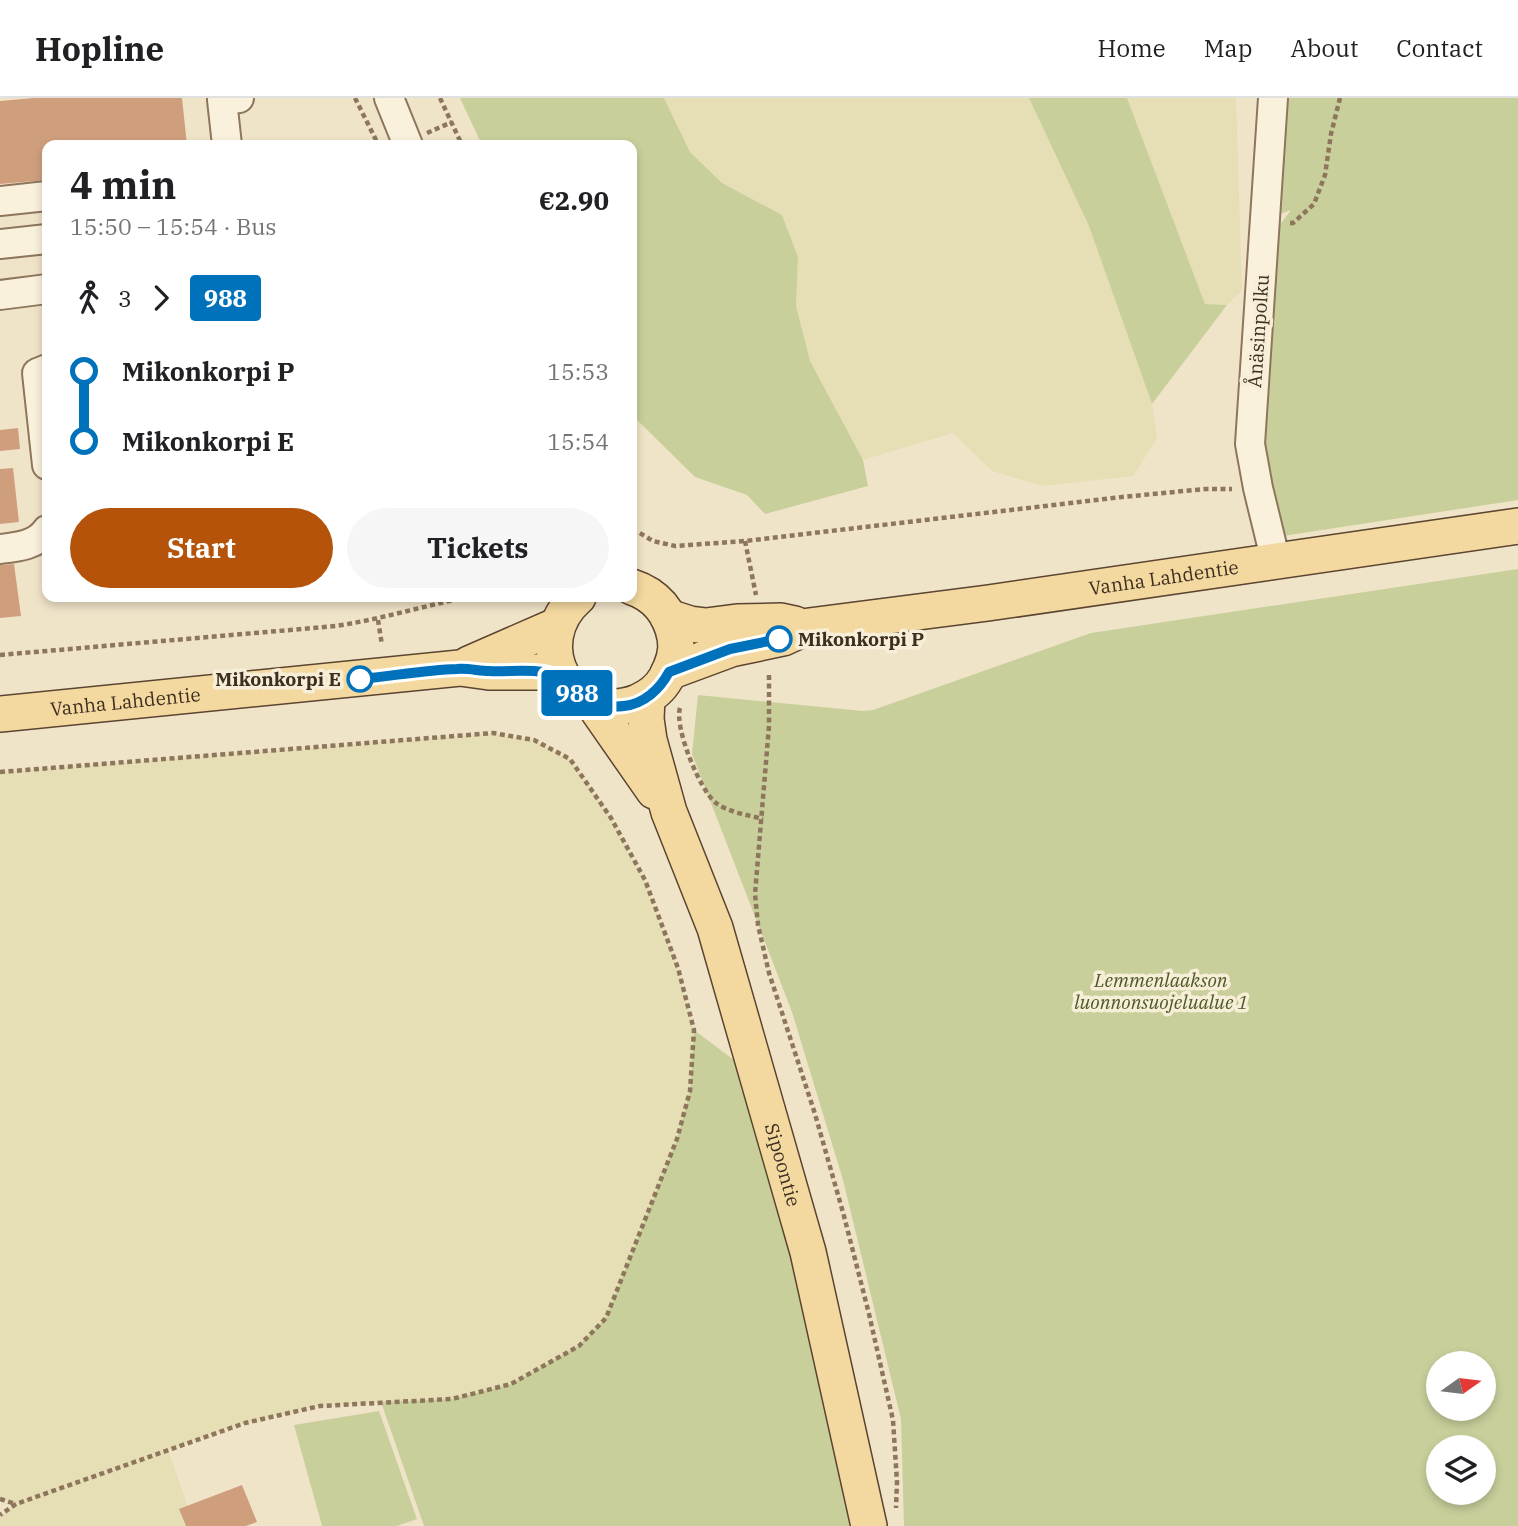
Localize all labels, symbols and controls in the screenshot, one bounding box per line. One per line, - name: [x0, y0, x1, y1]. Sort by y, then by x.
- text: Hopline: [35, 27, 164, 70]
- text: Home: [1098, 32, 1166, 64]
- text: Map: [1204, 32, 1252, 64]
- text: About: [1290, 32, 1358, 64]
- text: Contact: [1396, 32, 1483, 64]
- text: 4 min: [70, 160, 176, 209]
- text: €2.90: [539, 183, 609, 217]
- text: 15:50 – 15:54 · Bus: [70, 211, 277, 241]
- street label: Ånäsinpolku: [1242, 273, 1274, 389]
- icon: walk: [70, 279, 108, 317]
- icon: forward: [142, 279, 180, 317]
- text: 988: [204, 282, 247, 314]
- text: 3: [118, 283, 132, 313]
- text: Mikonkorpi P: [122, 354, 295, 388]
- text: 15:53: [547, 356, 609, 386]
- text: Mikonkorpi E: [122, 424, 294, 458]
- text: 15:54: [547, 426, 609, 456]
- button: Start: [70, 508, 333, 588]
- button: Tickets: [347, 508, 609, 588]
- street label: Vanha Lahdentie: [1087, 555, 1240, 600]
- marker: Mikonkorpi P: [766, 626, 792, 652]
- place label: Mikonkorpi P: [798, 627, 924, 651]
- marker: Mikonkorpi E: [347, 666, 373, 692]
- place label: Mikonkorpi E: [215, 667, 341, 691]
- line badge: 988: [537, 670, 617, 716]
- text: 988: [555, 677, 599, 709]
- street label: Vanha Lahdentie: [49, 682, 202, 721]
- park label: Lemmenlaakson luonnonsuojelualue 1: [1074, 968, 1248, 1014]
- street label: Sipoontie: [760, 1120, 806, 1209]
- north arrow: [1426, 1351, 1496, 1421]
- map controls: [1426, 1351, 1496, 1505]
- button: layers: [1426, 1435, 1496, 1505]

